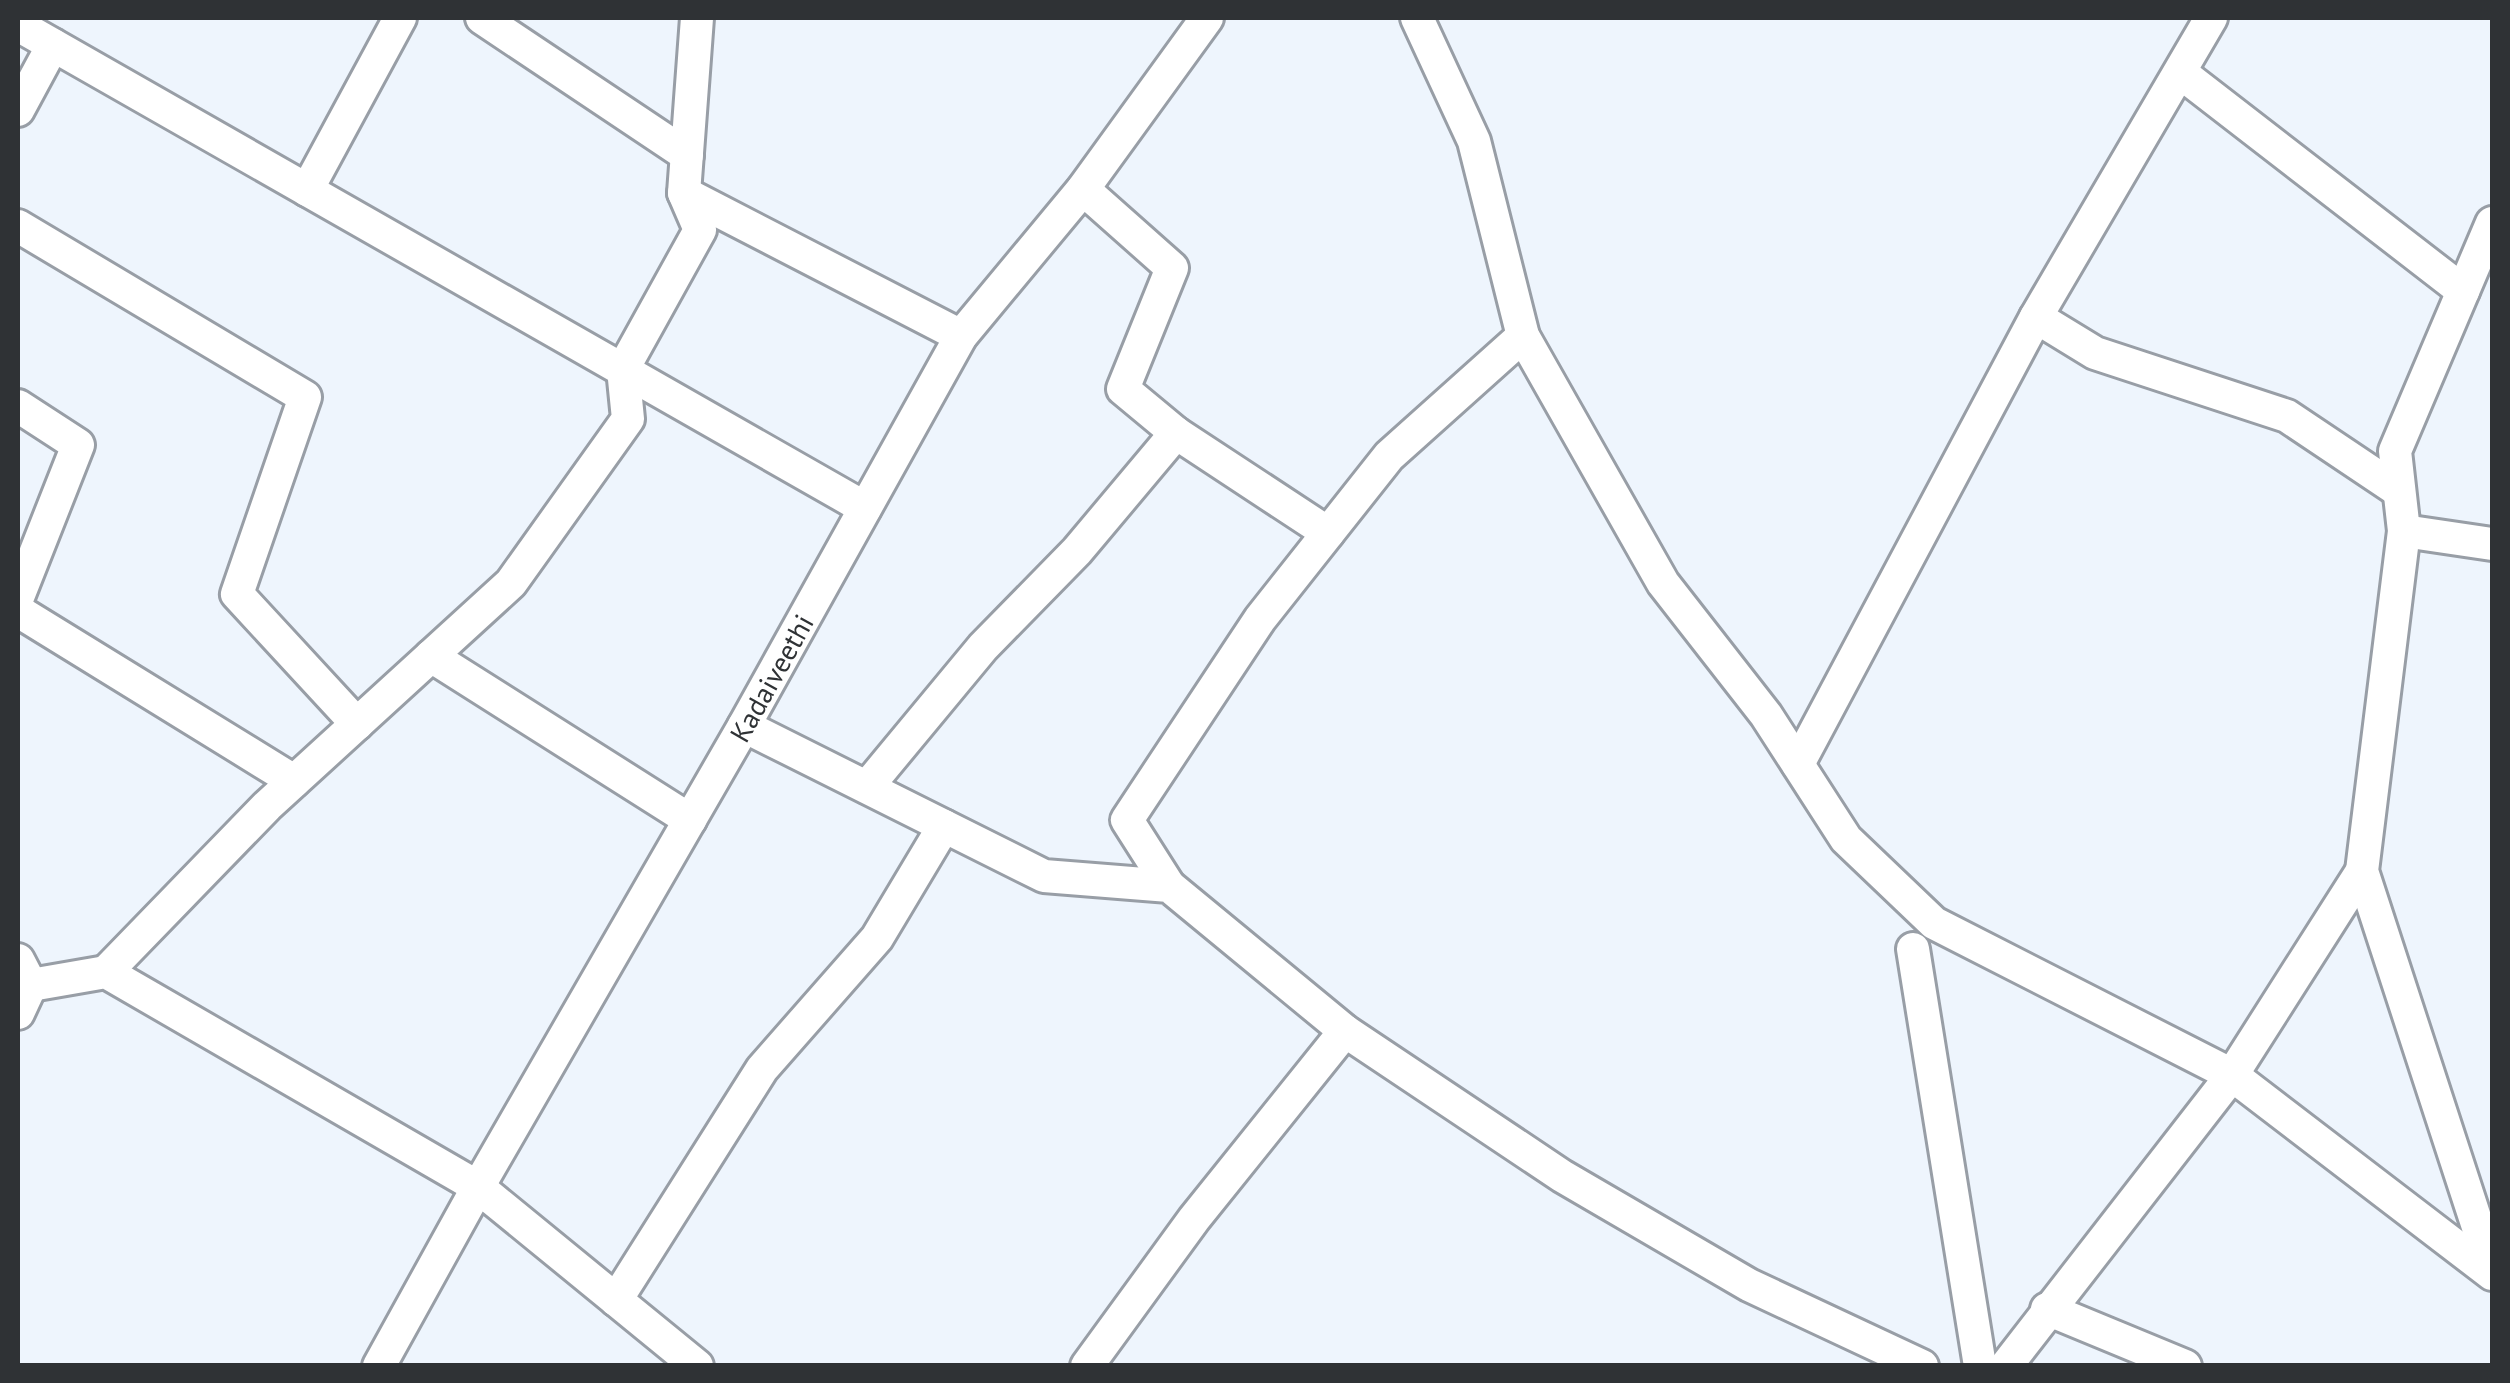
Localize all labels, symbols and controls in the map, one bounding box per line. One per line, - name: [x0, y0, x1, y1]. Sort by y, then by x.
- street label: Kadaiveethi: [720, 607, 821, 748]

